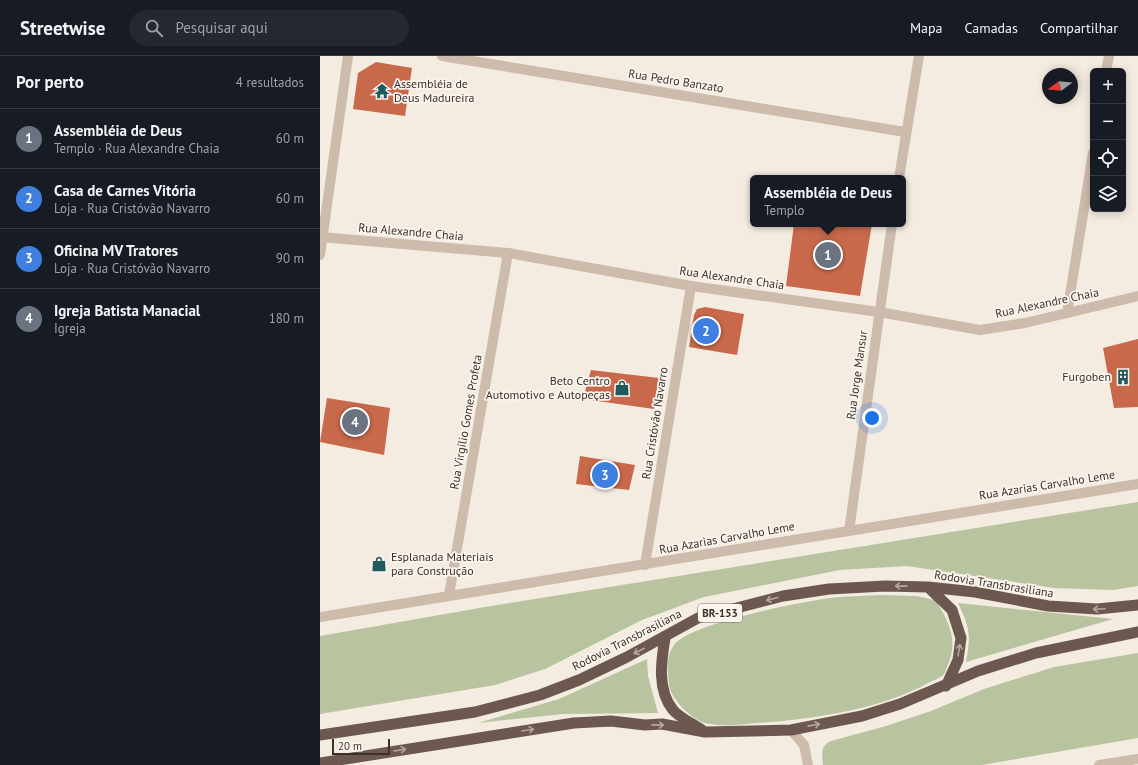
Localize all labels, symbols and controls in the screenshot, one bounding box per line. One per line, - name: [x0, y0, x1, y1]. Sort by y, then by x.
- search box: [129, 10, 409, 46]
- text: Streetwise: [20, 16, 105, 40]
- icon: search: [143, 17, 165, 39]
- text: Pesquisar aqui: [175, 18, 268, 37]
- text: Mapa: [910, 19, 943, 37]
- text: Camadas: [965, 19, 1018, 37]
- text: Compartilhar: [1040, 19, 1118, 37]
- street label: Rua Pedro Banzato: [627, 66, 725, 95]
- north arrow: [1042, 68, 1078, 104]
- map controls: [1090, 68, 1126, 212]
- button: +: [1090, 68, 1126, 104]
- text: Por perto: [16, 71, 84, 93]
- text: 4 resultados: [236, 74, 304, 91]
- place label: Assembléia de Deus Madureira: [394, 76, 475, 105]
- temple icon: Assembléia de Deus Madureira: [373, 82, 391, 100]
- button: −: [1090, 104, 1126, 140]
- text: Assembléia de Deus: [54, 121, 182, 140]
- text: 1: [25, 130, 33, 147]
- text: 60 m: [276, 130, 304, 147]
- text: Templo · Rua Alexandre Chaia: [54, 140, 219, 157]
- button: locate: [1090, 140, 1126, 176]
- popup: [750, 175, 906, 227]
- button: layers: [1090, 176, 1126, 212]
- text: Casa de Carnes Vitória: [54, 181, 196, 200]
- text: Assembléia de Deus: [764, 183, 892, 202]
- text: 2: [25, 190, 33, 207]
- text: 60 m: [276, 190, 304, 207]
- text: Loja · Rua Cristóvão Navarro: [54, 200, 210, 217]
- text: Templo: [764, 202, 805, 219]
- street label: Rua Alexandre Chaia: [358, 219, 464, 244]
- pin: 1: [815, 240, 841, 270]
- text: Oficina MV Tratores: [54, 241, 178, 260]
- text: 3: [25, 250, 33, 267]
- text: 90 m: [276, 250, 304, 267]
- text: Loja · Rua Cristóvão Navarro: [54, 260, 210, 277]
- street label: Rua Alexandre Chaia: [679, 263, 785, 292]
- street label: Rua Alexandre Chaia: [994, 284, 1100, 321]
- text: Igreja Batista Manacial: [54, 301, 200, 320]
- text: 4: [25, 310, 33, 327]
- text: 180 m: [269, 310, 304, 327]
- pin: 2: [693, 316, 719, 346]
- text: Igreja: [54, 320, 86, 337]
- street label: Rua Jorge Mansur: [843, 329, 870, 421]
- street label: Rua Virgílio Gomes Profeta: [446, 353, 485, 491]
- street label: Rua Cristóvão Navarro: [638, 366, 671, 480]
- building icon: Furgoben: [1114, 368, 1132, 386]
- place label: Furgoben: [1062, 369, 1111, 384]
- place label: Beto Centro Automotivo e Autopeças: [486, 373, 610, 402]
- shop icon: Beto Centro Automotivo e Autopeças: [613, 379, 631, 397]
- pin: 4: [342, 407, 368, 437]
- your location: [862, 408, 882, 428]
- pin: 3: [592, 460, 618, 490]
- street label: Rua Azarias Carvalho Leme: [978, 466, 1116, 503]
- street label: Rua Azarias Carvalho Leme: [658, 518, 796, 557]
- place label: Esplanada Materiais para Construção: [391, 549, 494, 578]
- shop icon: Esplanada Materiais para Construção: [370, 555, 388, 573]
- street label: Rodovia Transbrasiliana: [933, 567, 1055, 600]
- one-way arrow: [895, 583, 908, 590]
- one-way arrow: [766, 596, 779, 603]
- road number: BR-153: [698, 604, 742, 622]
- street label: Rodovia Transbrasiliana: [570, 605, 684, 674]
- one-way arrow: [1093, 605, 1106, 612]
- one-way arrow: [955, 644, 963, 657]
- one-way arrow: [633, 648, 645, 655]
- one-way arrow: [651, 721, 664, 729]
- one-way arrow: [808, 721, 821, 729]
- one-way arrow: [521, 726, 534, 734]
- scale bar: [332, 737, 390, 756]
- text: 20 m: [338, 739, 362, 753]
- one-way arrow: [393, 746, 406, 754]

